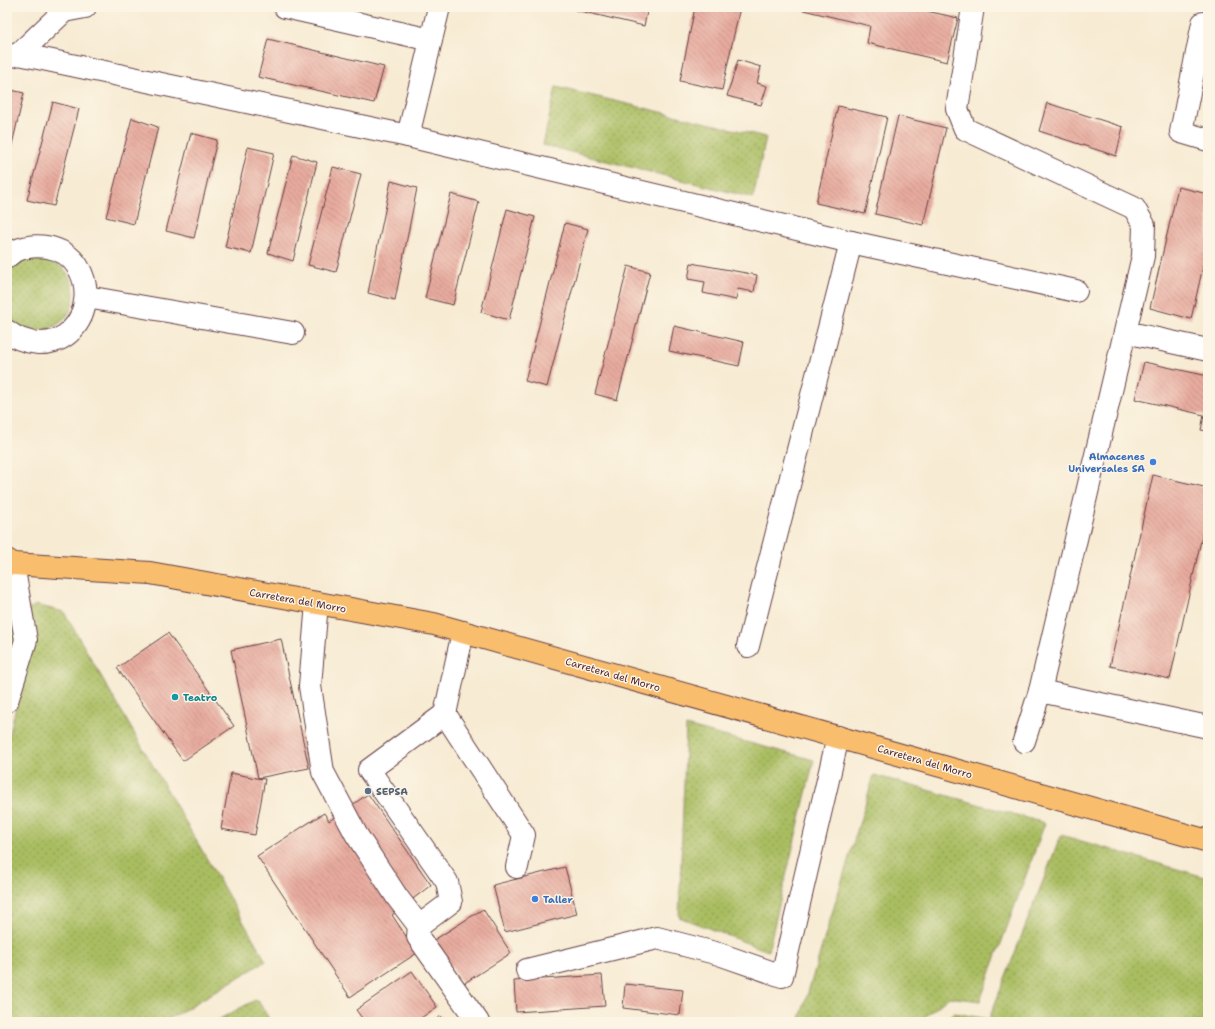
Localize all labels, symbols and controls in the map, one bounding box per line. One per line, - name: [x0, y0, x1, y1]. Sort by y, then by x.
- place label: Almacenes Universales SA: [1068, 450, 1145, 475]
- marker: Almacenes Universales SA: [1148, 457, 1158, 467]
- street label: Carretera del Morro: [249, 586, 347, 615]
- street label: Carretera del Morro: [564, 655, 662, 694]
- place label: Teatro: [183, 691, 218, 704]
- marker: Teatro: [170, 692, 180, 702]
- street label: Carretera del Morro: [876, 742, 974, 781]
- place label: SEPSA: [376, 785, 408, 798]
- marker: SEPSA: [363, 786, 373, 796]
- place label: Taller: [543, 893, 573, 906]
- marker: Taller: [530, 894, 540, 904]

